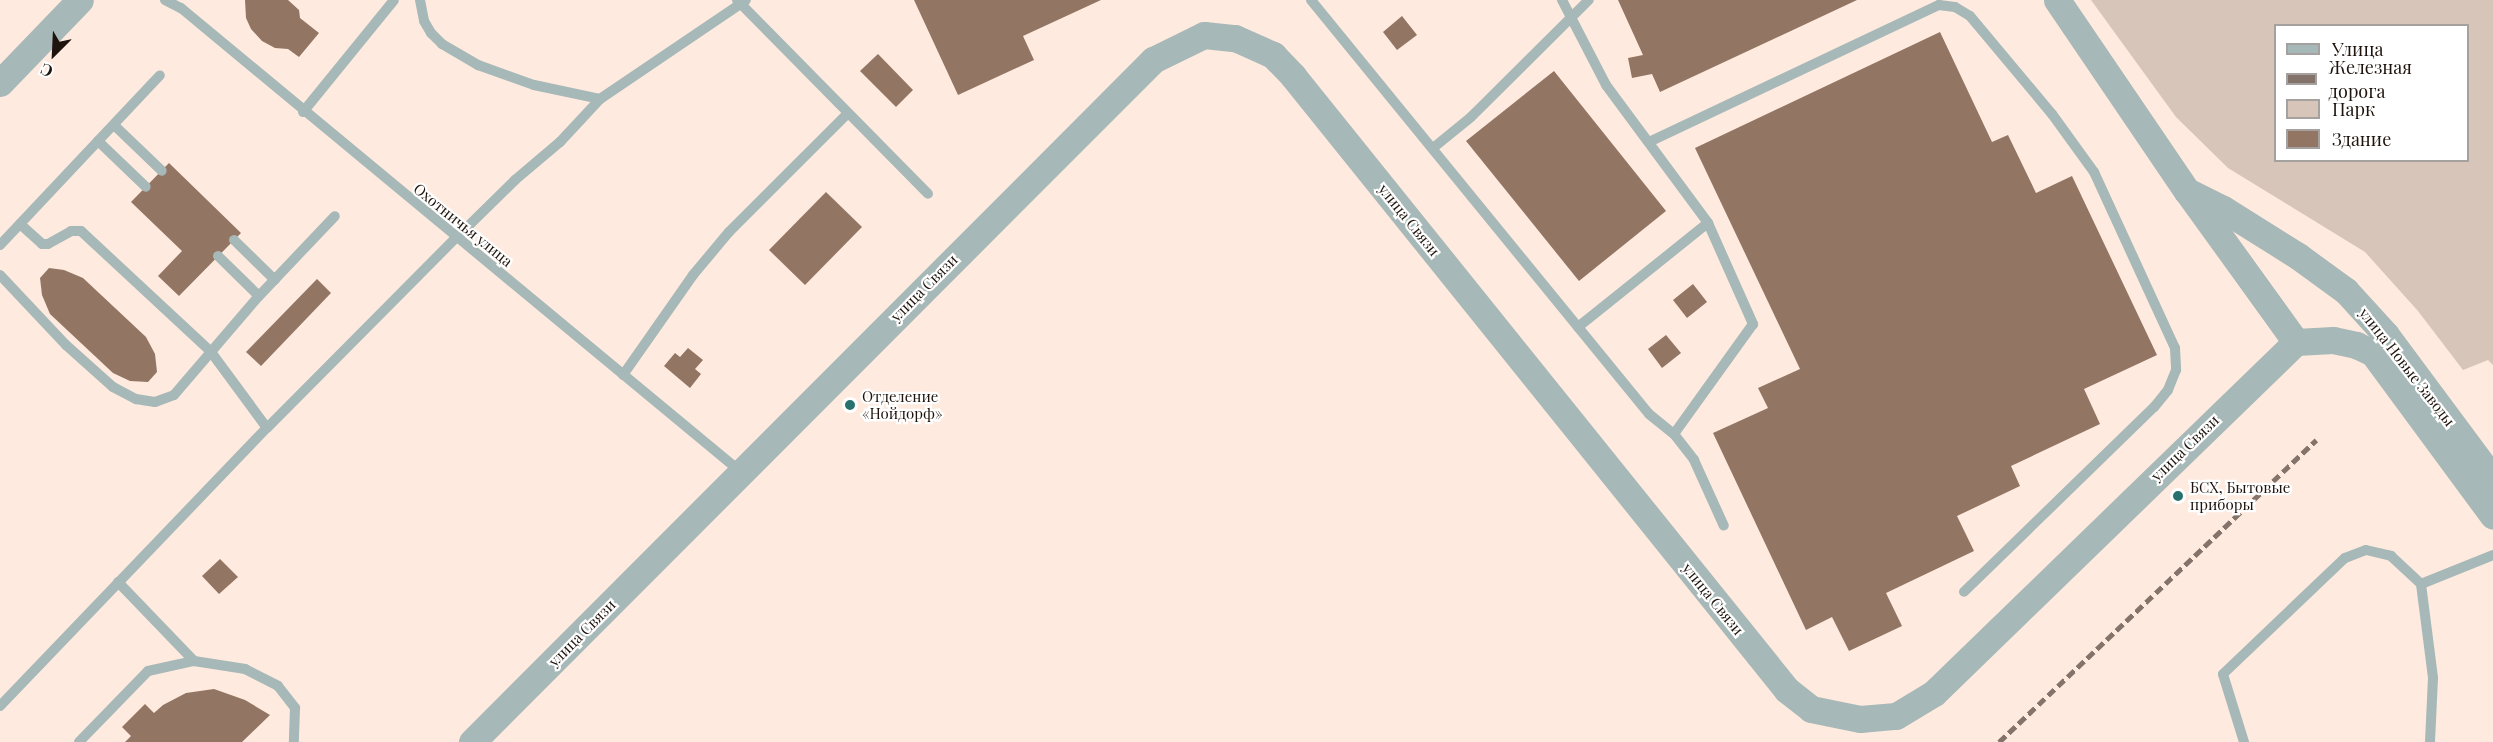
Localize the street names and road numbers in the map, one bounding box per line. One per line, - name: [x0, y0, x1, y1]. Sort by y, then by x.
- street label: Охотничья улица: [410, 180, 516, 270]
- street label: улица Связи: [1375, 180, 1443, 260]
- street label: улица Связи: [887, 251, 961, 325]
- street label: улица Новые Заводы: [2355, 304, 2459, 430]
- street label: улица Связи: [2147, 411, 2223, 485]
- street label: улица Связи: [1679, 559, 1747, 639]
- street label: улица Связи: [545, 596, 619, 670]

